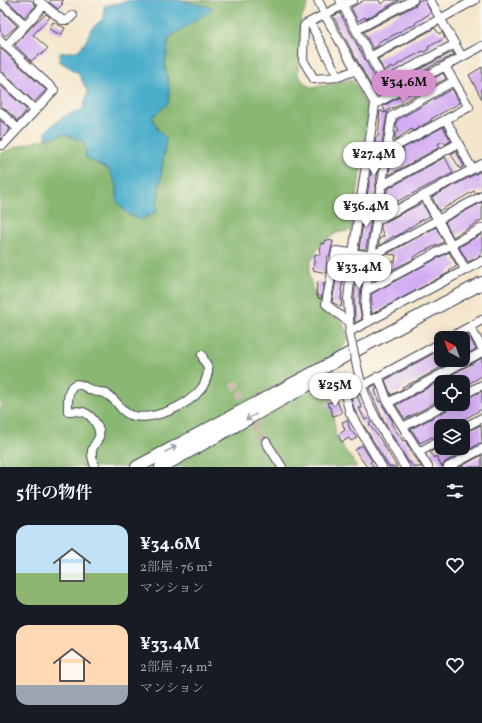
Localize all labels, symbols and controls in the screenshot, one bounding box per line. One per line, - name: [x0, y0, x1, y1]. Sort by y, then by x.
- pin: ¥34.6M: [371, 70, 437, 104]
- text: ¥34.6M: [381, 74, 427, 92]
- pin: ¥27.4M: [341, 142, 407, 176]
- text: ¥27.4M: [352, 146, 396, 164]
- pin: ¥36.4M: [333, 194, 399, 228]
- text: ¥36.4M: [343, 198, 389, 216]
- pin: ¥33.4M: [326, 255, 392, 289]
- text: ¥33.4M: [336, 259, 382, 277]
- north arrow: [434, 331, 470, 367]
- map controls: [434, 331, 470, 455]
- pin: ¥25M: [311, 373, 359, 407]
- button: locate: [434, 375, 470, 411]
- text: ¥25M: [318, 377, 352, 395]
- one-way arrow: [245, 414, 257, 421]
- button: layers: [434, 419, 470, 455]
- one-way arrow: [165, 445, 177, 452]
- icon: filters: [444, 480, 466, 502]
- text: 5件の物件: [16, 482, 92, 505]
- text: ¥34.6M: [140, 533, 200, 556]
- icon: home: [48, 541, 96, 589]
- icon: heart: [444, 554, 466, 576]
- text: 2部屋 · 76 m²: [140, 559, 213, 577]
- text: マンション: [140, 580, 204, 598]
- text: ¥33.4M: [140, 633, 200, 656]
- icon: home: [48, 641, 96, 689]
- icon: heart: [444, 654, 466, 676]
- text: 2部屋 · 74 m²: [140, 659, 212, 677]
- text: マンション: [140, 680, 204, 698]

